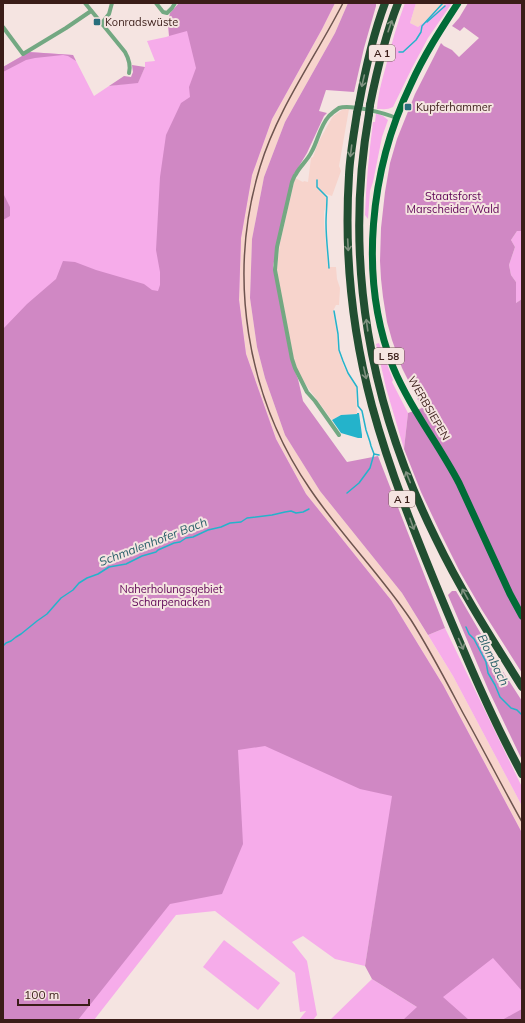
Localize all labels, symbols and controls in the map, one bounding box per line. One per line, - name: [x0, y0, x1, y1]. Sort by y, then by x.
- place label: Konradswüste: [105, 15, 178, 29]
- marker: Konradswüste: [92, 17, 102, 27]
- one-way arrow: [387, 20, 394, 33]
- road number: A 1: [369, 45, 395, 61]
- one-way arrow: [359, 74, 367, 87]
- place label: Kupferhammer: [416, 100, 492, 114]
- marker: Kupferhammer: [403, 102, 413, 112]
- one-way arrow: [347, 144, 355, 157]
- park label: Staatsforst Marscheider Wald: [407, 189, 499, 216]
- one-way arrow: [344, 238, 351, 251]
- one-way arrow: [363, 319, 371, 332]
- road number: L 58: [374, 348, 404, 364]
- one-way arrow: [361, 366, 369, 379]
- street label: WERBSIEPEN: [405, 373, 453, 443]
- one-way arrow: [404, 472, 412, 484]
- road number: A 1: [389, 491, 415, 507]
- water label: Schmalenhofer Bach: [97, 514, 209, 569]
- one-way arrow: [408, 518, 416, 530]
- park label: Naherholungsgebiet Scharpenacken: [119, 582, 223, 609]
- one-way arrow: [461, 588, 469, 600]
- water label: Blombach: [474, 631, 512, 688]
- one-way arrow: [458, 638, 465, 650]
- scale bar: [18, 981, 89, 1007]
- text: 100 m: [24, 987, 59, 1002]

